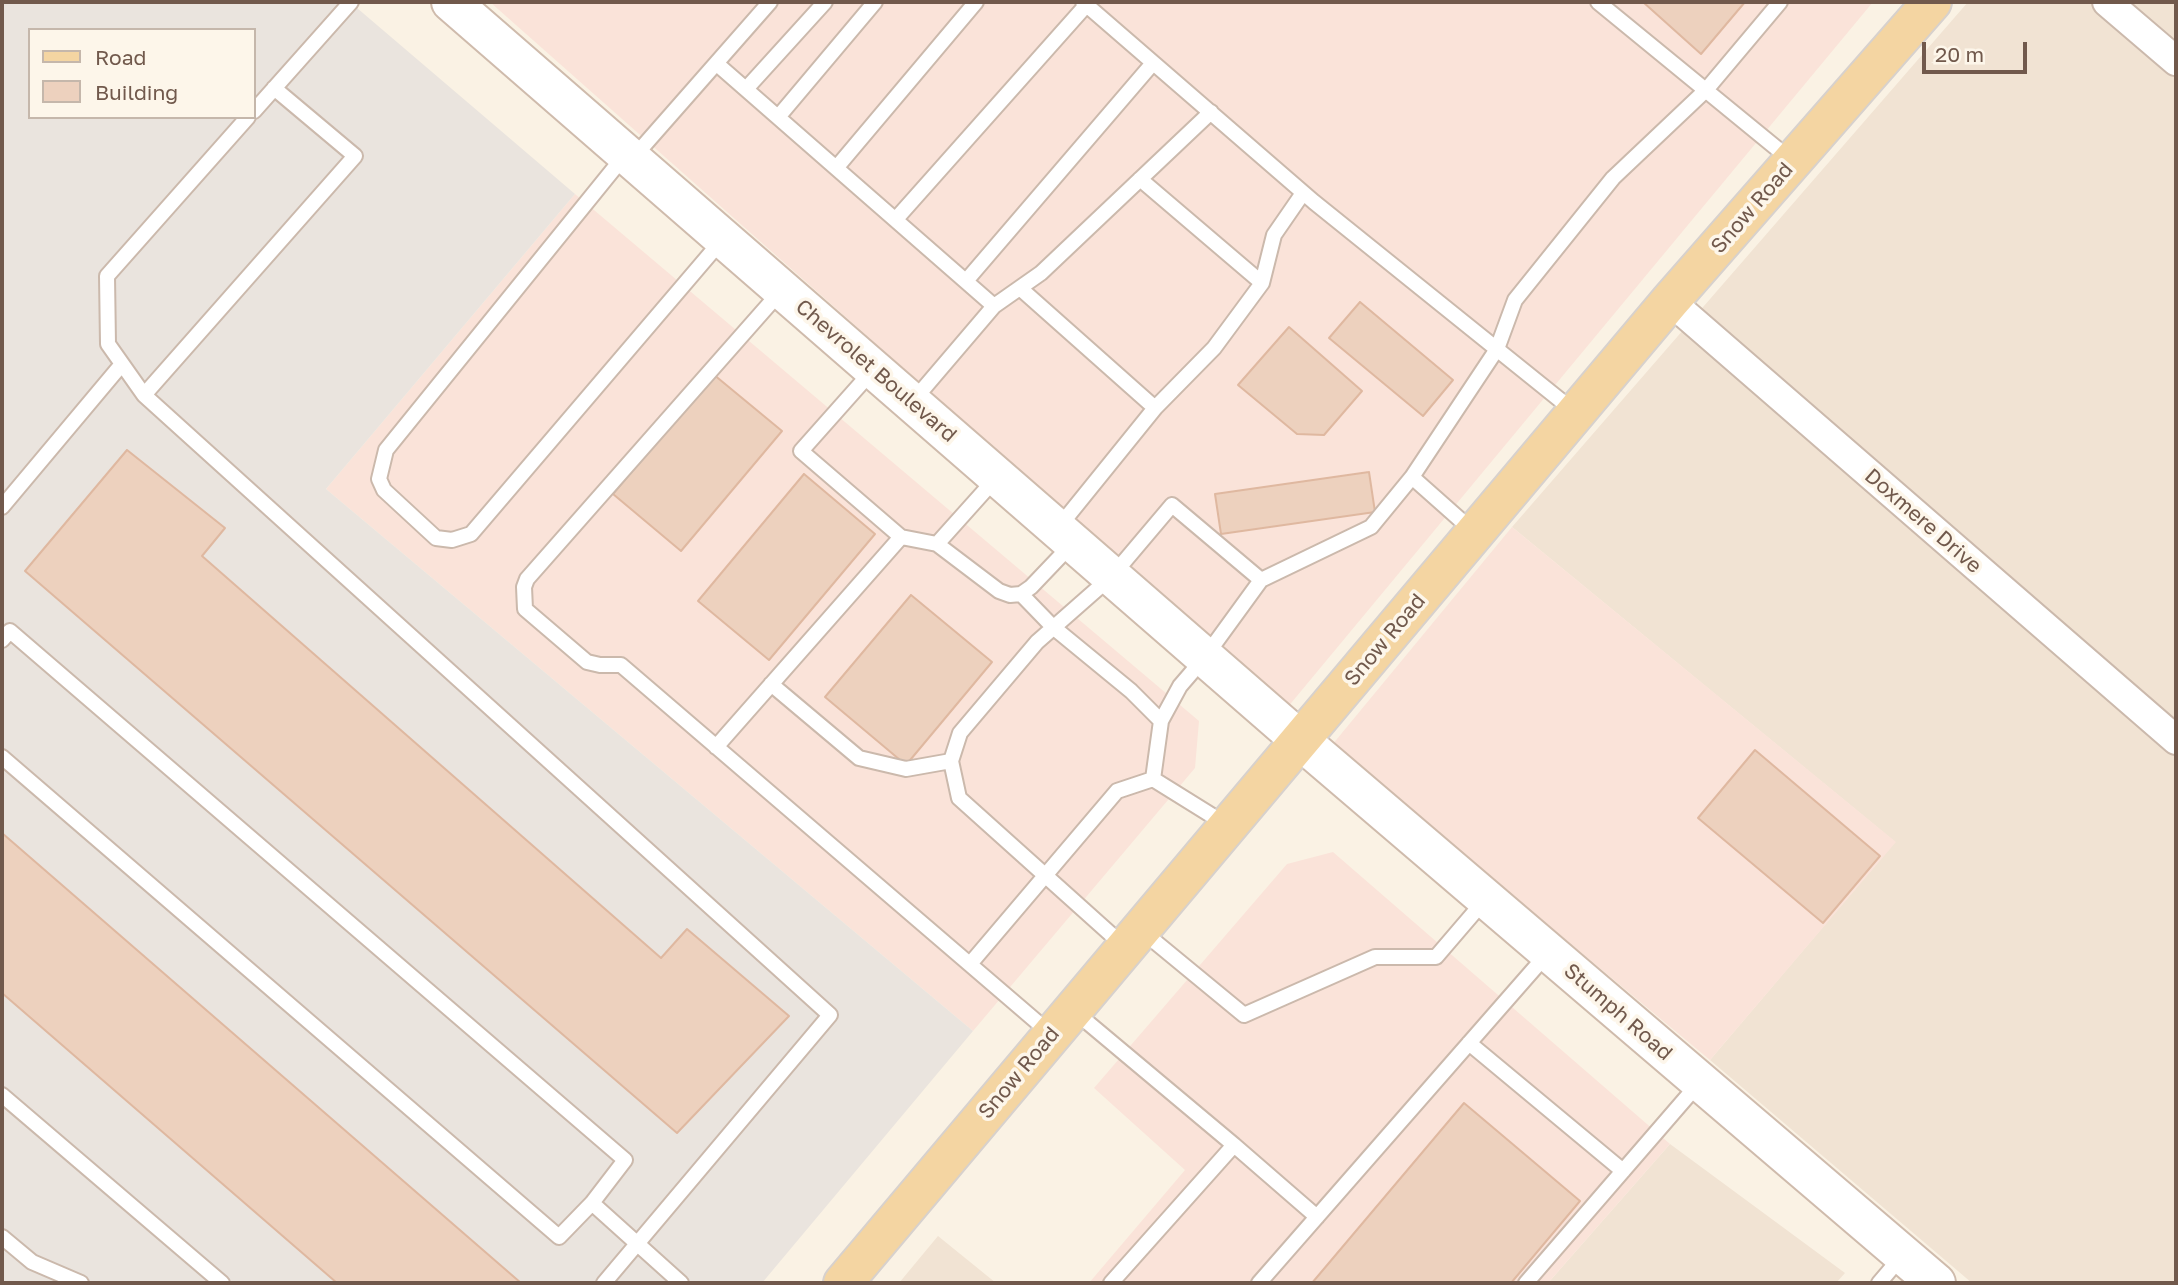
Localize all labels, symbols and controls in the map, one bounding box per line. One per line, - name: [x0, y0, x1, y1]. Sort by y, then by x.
- legend: [28, 28, 256, 119]
- scale bar: [1926, 28, 2031, 72]
- text: 20 m: [1935, 41, 1984, 67]
- text: Road: [95, 44, 146, 70]
- text: Building: [95, 79, 178, 105]
- street label: Snow Road: [1706, 157, 1798, 259]
- street label: Chevrolet Boulevard: [790, 294, 962, 448]
- street label: Doxmere Drive: [1859, 463, 1987, 579]
- street label: Snow Road: [1339, 589, 1431, 691]
- street label: Stumph Road: [1559, 958, 1677, 1066]
- street label: Snow Road: [973, 1022, 1065, 1124]

